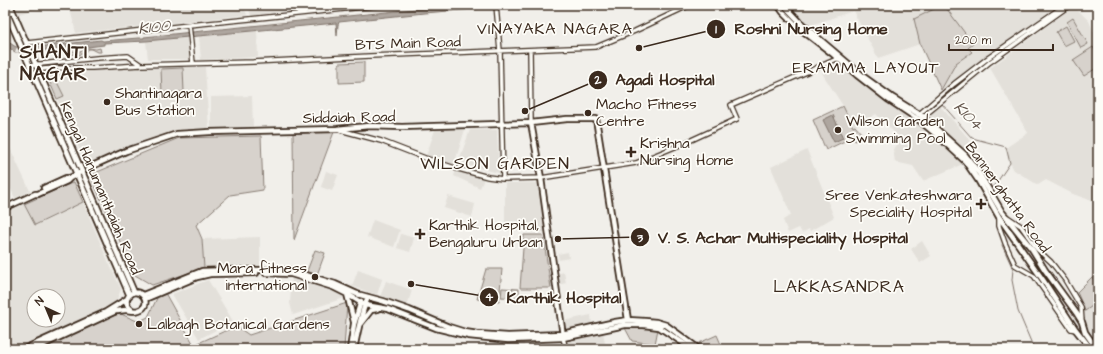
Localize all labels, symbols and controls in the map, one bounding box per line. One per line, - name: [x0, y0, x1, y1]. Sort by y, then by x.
- water label: K100: [137, 14, 173, 40]
- callout: Roshni Nursing Home: [706, 15, 895, 43]
- district label: VINAYAKA NAGARA: [477, 18, 633, 40]
- text: Roshni Nursing Home: [734, 18, 888, 42]
- text: 1: [715, 21, 717, 38]
- scale bar: [949, 26, 1053, 52]
- street label: BTS Main Road: [355, 31, 462, 56]
- text: 200 m: [955, 32, 992, 49]
- district label: SHANTI NAGAR: [19, 39, 88, 88]
- district label: ERAMMA LAYOUT: [793, 57, 939, 79]
- callout: Agadi Hospital: [588, 66, 723, 94]
- text: Agadi Hospital: [616, 69, 715, 93]
- text: 2: [594, 72, 602, 89]
- place label: Shantinagara Bus Station: [115, 83, 202, 121]
- place label: Macho Fitness Centre: [596, 94, 697, 132]
- water label: K104: [949, 96, 988, 136]
- marker: Shantinagara Bus Station: [102, 97, 112, 107]
- street label: Kengal Hanumanthaiah Road: [54, 98, 147, 279]
- street label: Siddaiah Road: [302, 106, 396, 129]
- marker: Macho Fitness Centre: [583, 108, 593, 118]
- place label: Wilson Garden Swimming Pool: [846, 111, 946, 150]
- marker: Wilson Garden Swimming Pool: [833, 125, 843, 135]
- place label: Krishna Nursing Home: [640, 133, 734, 172]
- street label: Bannerghatta Road: [959, 137, 1055, 258]
- marker: Krishna Nursing Home: [625, 146, 637, 158]
- district label: WILSON GARDEN: [420, 152, 570, 176]
- place label: Sree Venkateshwara Speciality Hospital: [825, 185, 972, 224]
- marker: Sree Venkateshwara Speciality Hospital: [975, 198, 987, 210]
- place label: Karthik Hospital, Bengaluru Urban: [429, 215, 543, 254]
- callout: V. S. Achar Multispeciality Hospital: [630, 223, 916, 251]
- text: V. S. Achar Multispeciality Hospital: [657, 227, 909, 250]
- marker: Karthik Hospital, Bengaluru Urban: [414, 228, 426, 240]
- text: 3: [636, 230, 644, 247]
- place label: Mara fitness international: [217, 258, 307, 296]
- marker: Mara fitness international: [310, 272, 320, 282]
- district label: LAKKASANDRA: [773, 275, 905, 299]
- callout: Karthik Hospital: [479, 283, 629, 311]
- text: Karthik Hospital: [507, 287, 622, 309]
- north arrow: [26, 288, 66, 328]
- text: 4: [485, 289, 494, 306]
- text: N: [32, 293, 47, 309]
- place label: Lalbagh Botanical Gardens: [147, 314, 330, 336]
- marker: Lalbagh Botanical Gardens: [134, 319, 144, 329]

